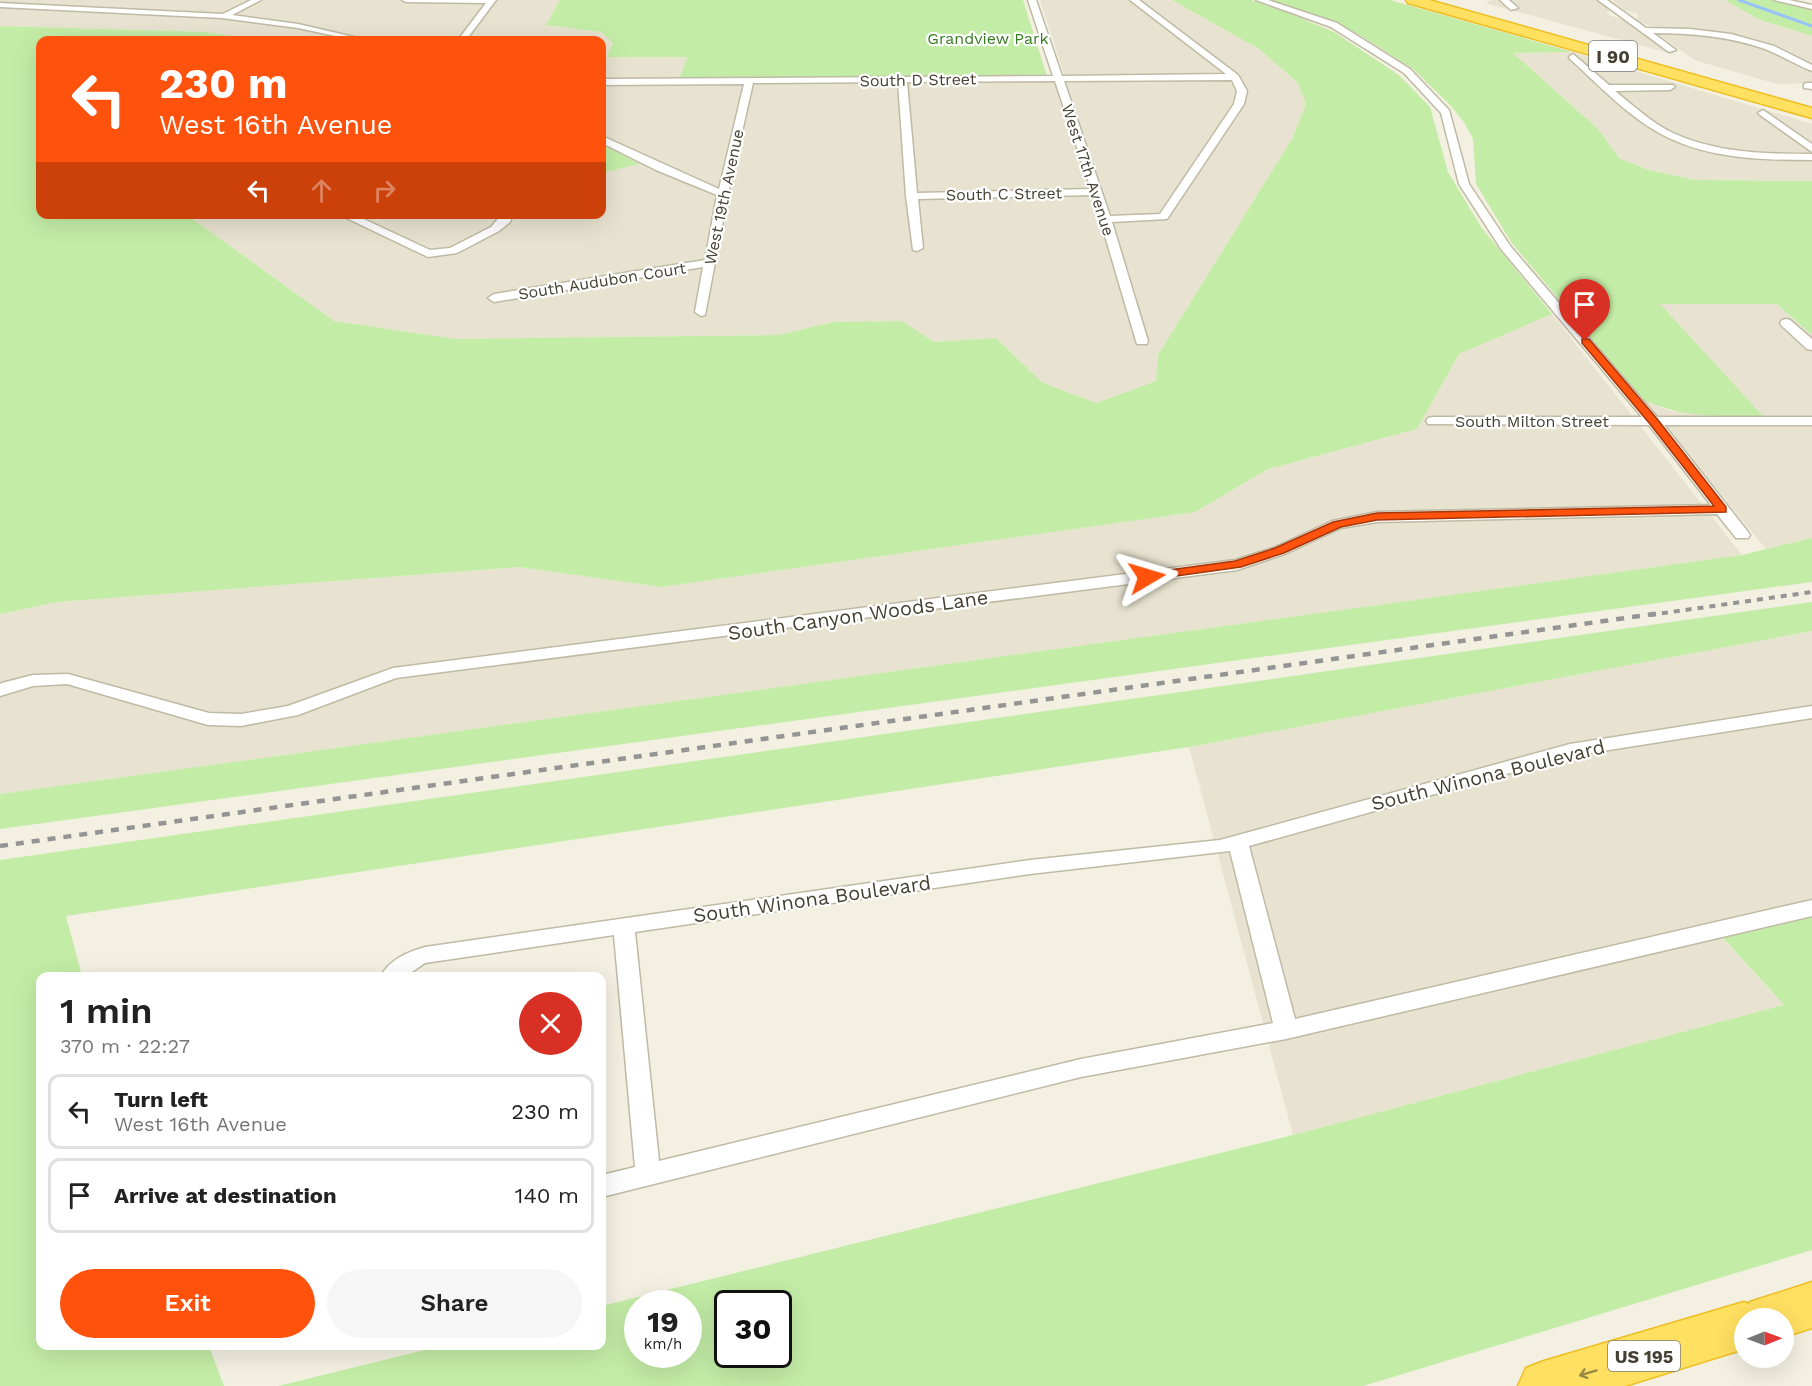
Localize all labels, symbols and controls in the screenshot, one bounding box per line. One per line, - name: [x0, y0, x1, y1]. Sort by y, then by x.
- park label: Grandview Park: [927, 29, 1049, 48]
- road number: I 90: [1589, 41, 1637, 71]
- text: 230 m: [159, 59, 288, 108]
- icon: left: [60, 60, 138, 138]
- street label: South D Street: [859, 69, 977, 91]
- street label: West 17th Avenue: [1058, 102, 1118, 238]
- text: West 16th Avenue: [159, 109, 392, 141]
- street label: West 19th Avenue: [700, 127, 748, 267]
- icon: left: [242, 174, 275, 207]
- icon: ahead: [305, 174, 338, 207]
- icon: right: [368, 174, 401, 207]
- street label: South C Street: [946, 183, 1063, 205]
- street label: South Audubon Court: [517, 258, 687, 304]
- pin: [1559, 279, 1610, 341]
- icon: arrive: [1568, 288, 1601, 321]
- street label: South Milton Street: [1455, 412, 1609, 431]
- position arrow: [1115, 545, 1179, 609]
- street label: South Canyon Woods Lane: [726, 585, 990, 645]
- street label: South Winona Boulevard: [1369, 734, 1607, 816]
- street label: South Winona Boulevard: [692, 870, 932, 928]
- text: 1 min: [60, 990, 152, 1032]
- button: close: [519, 992, 582, 1055]
- text: 370 m · 22:27: [60, 1034, 190, 1058]
- text: Turn left: [114, 1087, 208, 1112]
- icon: left: [63, 1095, 96, 1128]
- text: 230 m: [511, 1099, 579, 1124]
- text: West 16th Avenue: [114, 1112, 287, 1136]
- icon: arrive: [63, 1179, 96, 1212]
- text: Arrive at destination: [114, 1183, 337, 1208]
- text: 140 m: [515, 1183, 579, 1208]
- button: Exit: [60, 1269, 315, 1338]
- button: Share: [327, 1269, 582, 1338]
- speed limit sign: 30: [714, 1290, 792, 1368]
- text: 19: [647, 1304, 679, 1339]
- north arrow: [1734, 1308, 1794, 1368]
- map controls: [1734, 1308, 1794, 1368]
- text: km/h: [644, 1335, 682, 1353]
- road number: US 195: [1608, 1341, 1680, 1371]
- one-way arrow: [1579, 1368, 1598, 1379]

